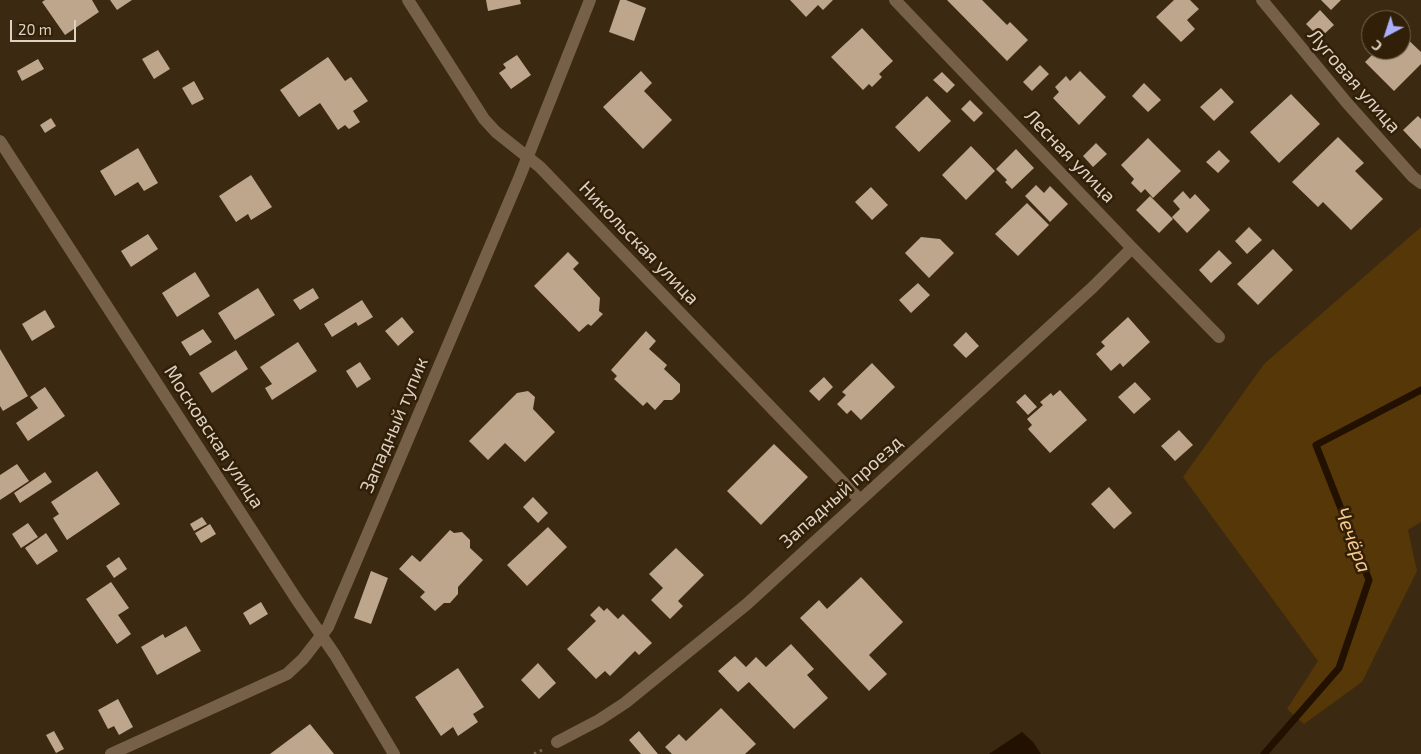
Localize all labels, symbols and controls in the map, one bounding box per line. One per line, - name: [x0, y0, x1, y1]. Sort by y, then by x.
- scale bar: [12, 10, 79, 42]
- north arrow: [1361, 10, 1411, 60]
- text: 20 m: [18, 20, 52, 38]
- street label: Луговая улица: [1303, 24, 1405, 138]
- text: С: [1368, 37, 1385, 55]
- street label: Лесная улица: [1020, 105, 1120, 207]
- street label: Никольская улица: [574, 177, 704, 309]
- street label: Западный тупик: [355, 354, 433, 496]
- street label: Московская улица: [159, 361, 269, 513]
- street label: Западный проезд: [775, 431, 907, 553]
- water label: Чечёра: [1330, 504, 1376, 576]

